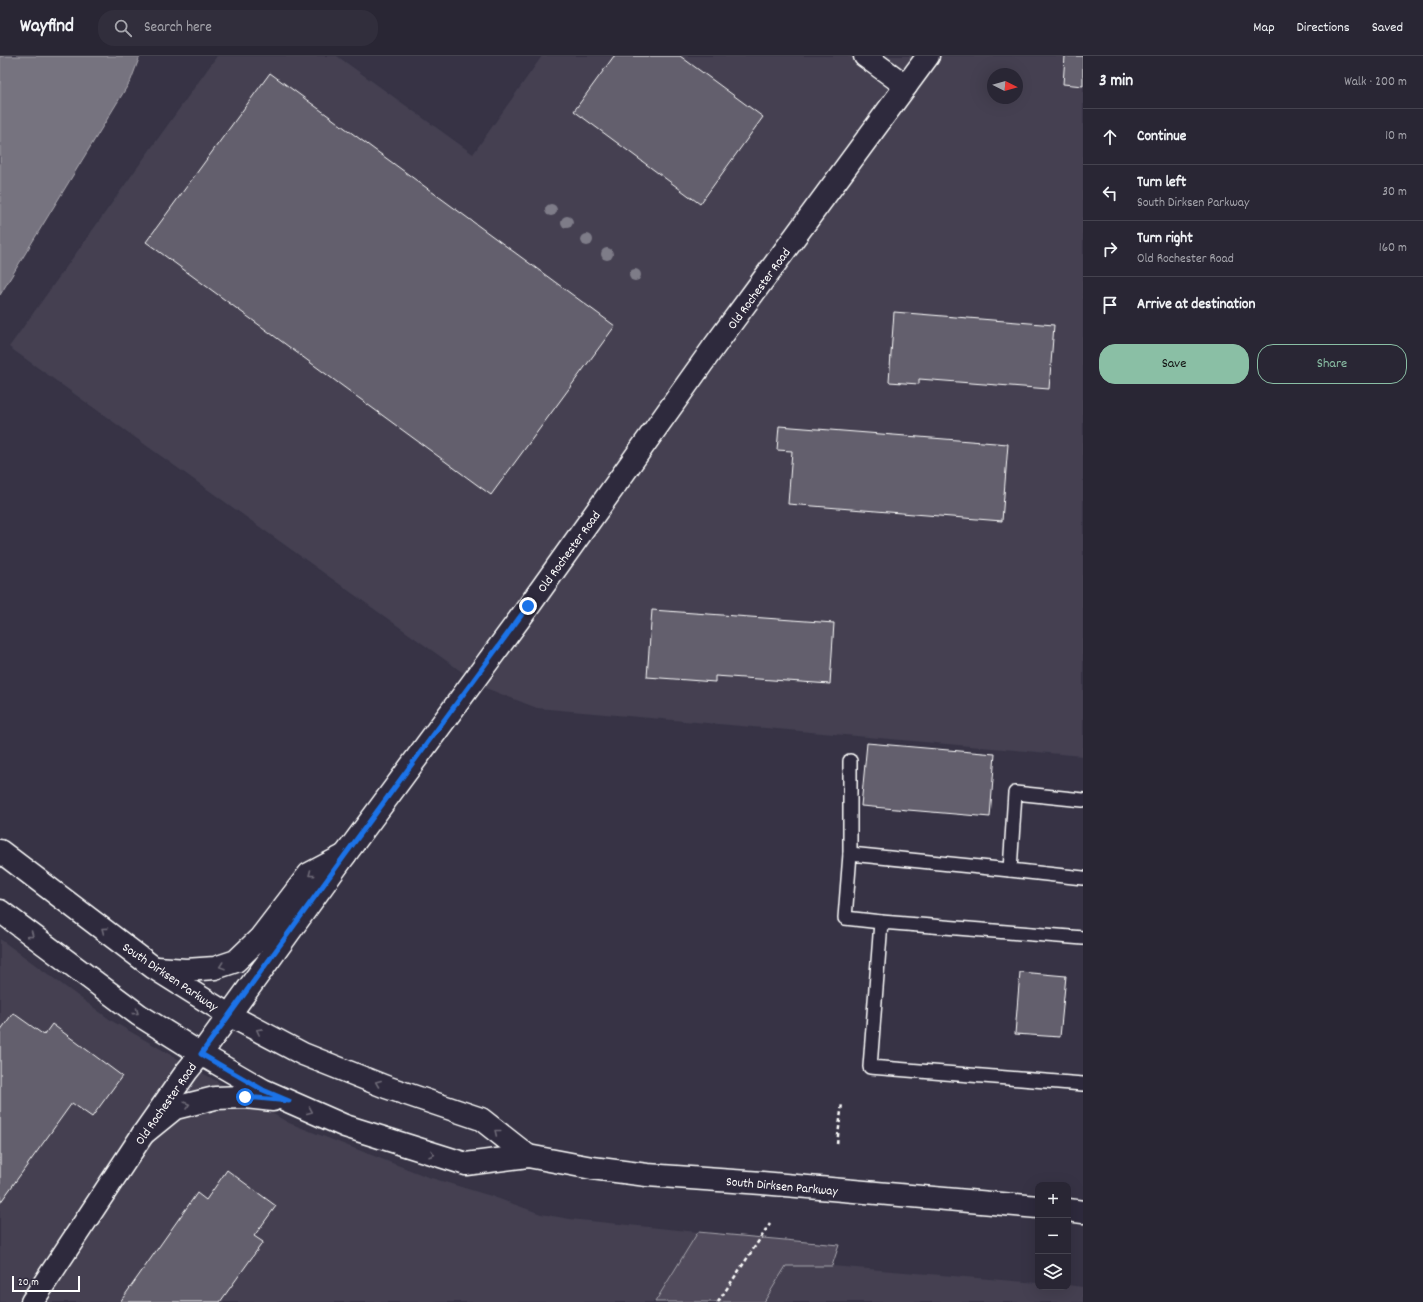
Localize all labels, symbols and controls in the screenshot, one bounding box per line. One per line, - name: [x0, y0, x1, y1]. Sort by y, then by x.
- search box: [98, 10, 378, 46]
- text: Wayfind: [20, 14, 74, 41]
- icon: search: [112, 17, 134, 39]
- text: Search here: [144, 17, 212, 39]
- text: Map: [1253, 18, 1275, 38]
- text: Directions: [1297, 18, 1350, 38]
- text: Saved: [1372, 18, 1403, 38]
- north arrow: [987, 68, 1023, 104]
- text: 3 min: [1099, 70, 1133, 94]
- text: Walk · 200 m: [1344, 73, 1407, 92]
- icon: ahead: [1099, 126, 1121, 148]
- text: Continue: [1137, 126, 1186, 148]
- text: 10 m: [1385, 127, 1407, 146]
- text: Turn left: [1137, 172, 1186, 194]
- icon: left: [1099, 182, 1121, 204]
- text: 30 m: [1382, 183, 1407, 202]
- text: South Dirksen Parkway: [1137, 194, 1249, 213]
- text: Turn right: [1137, 228, 1193, 250]
- icon: right: [1099, 238, 1121, 260]
- text: 160 m: [1379, 239, 1407, 258]
- street label: Old Rochester Road: [724, 245, 796, 334]
- text: Old Rochester Road: [1137, 250, 1234, 269]
- icon: arrive: [1099, 294, 1121, 316]
- text: Arrive at destination: [1137, 294, 1255, 316]
- button: Save: [1099, 344, 1249, 384]
- button: Share: [1257, 344, 1407, 384]
- street label: Old Rochester Road: [534, 508, 606, 597]
- route end: [519, 597, 537, 615]
- one-way arrow: [309, 869, 316, 876]
- one-way arrow: [102, 928, 109, 935]
- one-way arrow: [27, 930, 34, 937]
- street label: South Dirksen Parkway: [118, 939, 222, 1018]
- one-way arrow: [219, 961, 226, 969]
- one-way arrow: [131, 1007, 138, 1014]
- one-way arrow: [256, 1028, 264, 1035]
- street label: Old Rochester Road: [132, 1059, 203, 1150]
- one-way arrow: [374, 1080, 381, 1088]
- route start: [236, 1088, 254, 1106]
- one-way arrow: [184, 1102, 190, 1110]
- one-way arrow: [306, 1106, 313, 1114]
- one-way arrow: [495, 1130, 502, 1137]
- one-way arrow: [429, 1149, 436, 1158]
- street label: South Dirksen Parkway: [725, 1173, 839, 1202]
- map controls: [1035, 1182, 1071, 1290]
- button: +: [1035, 1182, 1071, 1218]
- button: −: [1035, 1218, 1071, 1254]
- button: layers: [1035, 1254, 1071, 1290]
- scale bar: [12, 1274, 80, 1293]
- text: 20 m: [18, 1275, 39, 1291]

